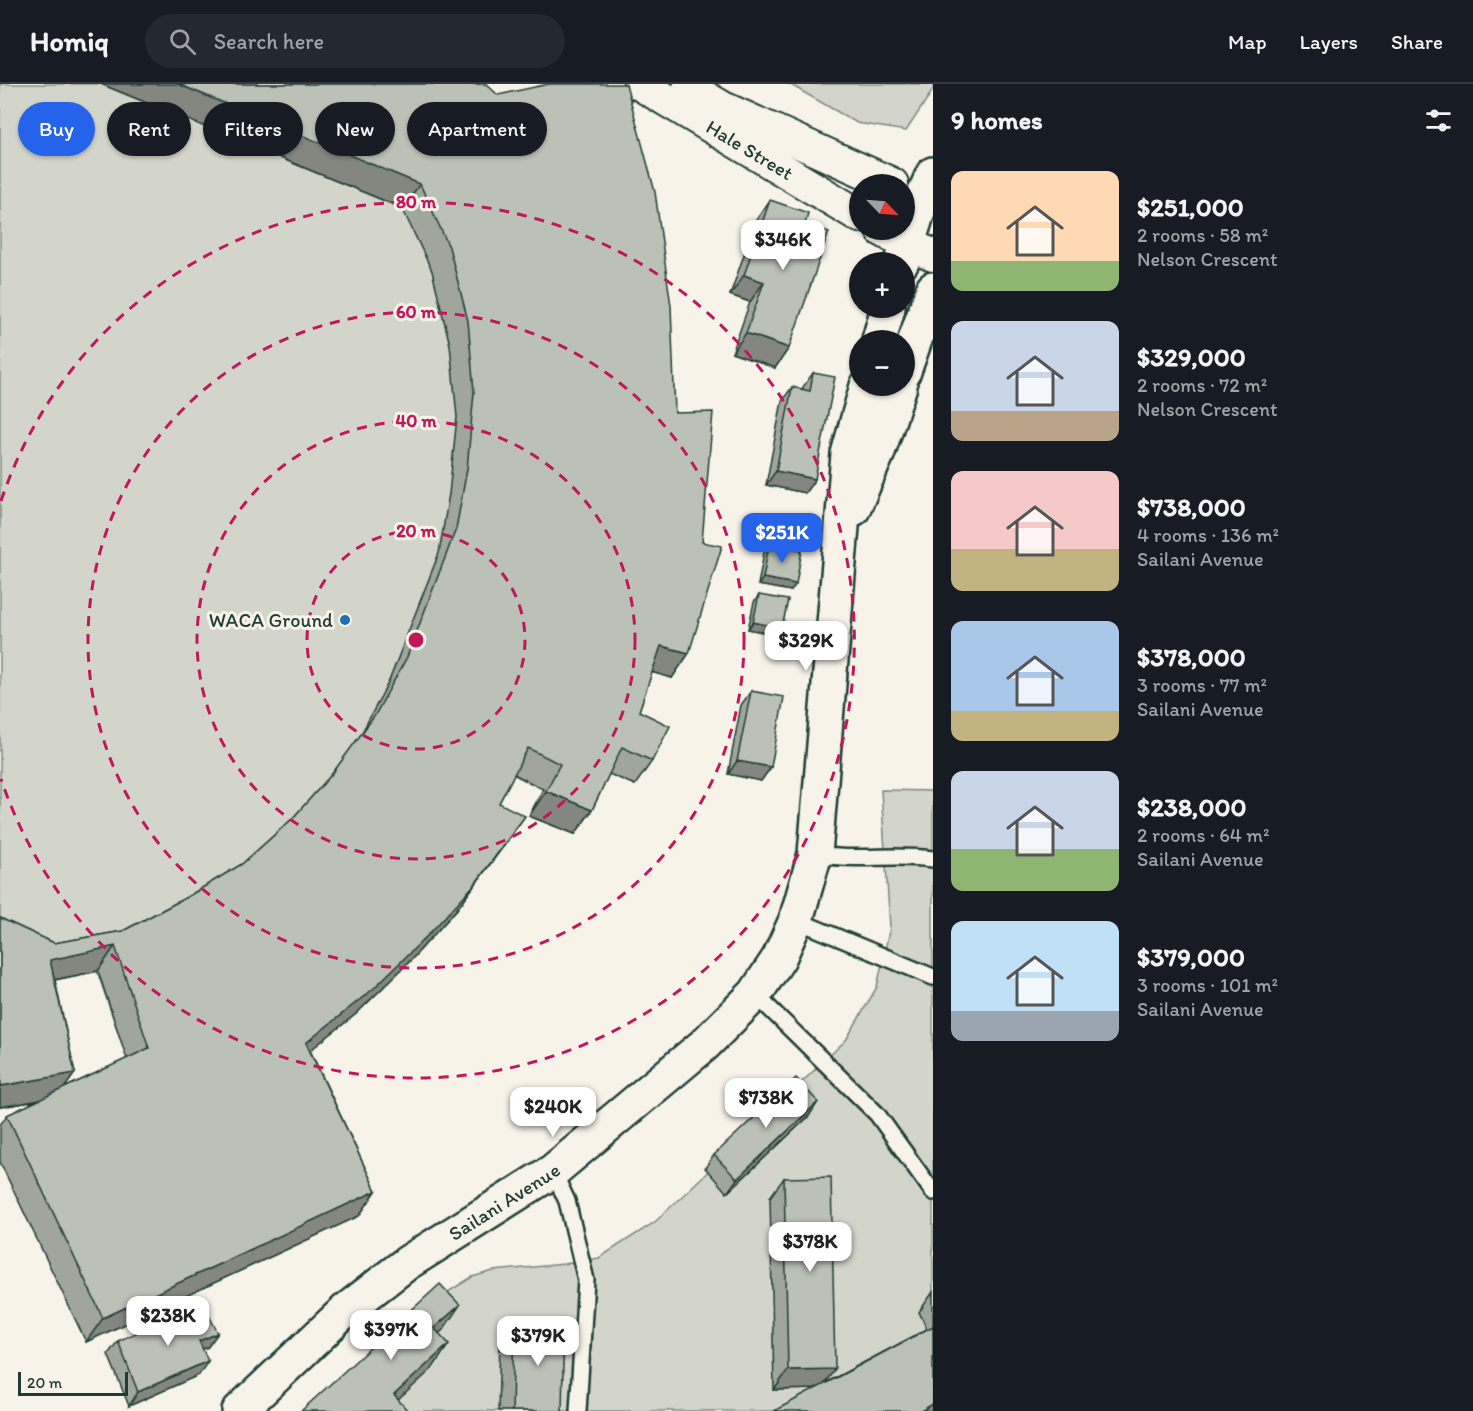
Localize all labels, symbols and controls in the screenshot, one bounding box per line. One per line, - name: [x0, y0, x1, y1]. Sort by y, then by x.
- search box: [145, 14, 565, 68]
- text: Homiq: [30, 24, 109, 58]
- icon: search: [166, 25, 199, 58]
- text: Search here: [214, 28, 324, 55]
- text: Map: [1228, 29, 1267, 54]
- text: Layers: [1300, 29, 1358, 54]
- text: Share: [1391, 29, 1443, 54]
- chip: Buy: [18, 102, 95, 156]
- chip: Rent: [107, 102, 191, 156]
- chip: Filters: [203, 102, 303, 156]
- chip: New: [315, 102, 395, 156]
- chip: Apartment: [407, 102, 547, 156]
- text: 9 homes: [951, 104, 1043, 136]
- icon: filters: [1422, 104, 1455, 137]
- street label: Hale Street: [702, 115, 798, 185]
- north arrow: [849, 174, 915, 240]
- map controls: [849, 174, 915, 396]
- text: 80 m: [396, 191, 437, 213]
- text: $251,000: [1137, 191, 1244, 223]
- icon: home: [999, 195, 1071, 267]
- pin: $346K: [741, 220, 825, 271]
- text: 2 rooms · 58 m²: [1137, 223, 1268, 247]
- text: $346K: [755, 227, 811, 251]
- text: Nelson Crescent: [1137, 247, 1277, 271]
- button: +: [849, 252, 915, 318]
- text: 60 m: [396, 301, 437, 323]
- button: −: [849, 330, 915, 396]
- text: $329,000: [1137, 341, 1246, 373]
- icon: home: [999, 345, 1071, 417]
- text: 2 rooms · 72 m²: [1137, 373, 1267, 397]
- text: Nelson Crescent: [1137, 397, 1277, 421]
- text: 40 m: [395, 410, 437, 432]
- text: $738,000: [1137, 491, 1246, 523]
- icon: home: [999, 495, 1071, 567]
- pin: $251K: [740, 513, 824, 564]
- text: 20 m: [396, 520, 437, 542]
- text: $251K: [755, 520, 809, 544]
- text: 4 rooms · 136 m²: [1137, 523, 1279, 547]
- text: Sailani Avenue: [1137, 547, 1264, 571]
- place label: WACA Ground: [209, 608, 333, 632]
- marker: WACA Ground: [338, 613, 352, 627]
- pin: $329K: [764, 621, 848, 672]
- text: $329K: [779, 628, 833, 652]
- centre of rings: [406, 630, 426, 650]
- text: $378,000: [1137, 641, 1246, 673]
- icon: home: [999, 645, 1071, 717]
- text: 3 rooms · 77 m²: [1137, 673, 1267, 697]
- text: Sailani Avenue: [1137, 697, 1264, 721]
- text: $238,000: [1137, 791, 1247, 823]
- icon: home: [999, 795, 1071, 867]
- text: 2 rooms · 64 m²: [1137, 823, 1269, 847]
- text: Sailani Avenue: [1137, 847, 1264, 871]
- text: $379,000: [1137, 941, 1245, 973]
- icon: home: [999, 945, 1071, 1017]
- text: 3 rooms · 101 m²: [1137, 973, 1278, 997]
- text: Sailani Avenue: [1137, 997, 1264, 1021]
- pin: $738K: [724, 1078, 808, 1129]
- text: $738K: [739, 1085, 793, 1109]
- pin: $240K: [511, 1087, 595, 1138]
- text: $240K: [524, 1094, 582, 1118]
- street label: Sailani Avenue: [444, 1158, 565, 1246]
- pin: $378K: [768, 1222, 852, 1273]
- text: $378K: [783, 1229, 837, 1253]
- pin: $238K: [126, 1296, 210, 1347]
- text: $238K: [140, 1303, 196, 1327]
- pin: $397K: [349, 1310, 433, 1361]
- pin: $379K: [496, 1316, 580, 1367]
- text: $397K: [364, 1317, 418, 1341]
- text: $379K: [511, 1323, 565, 1347]
- scale bar: [18, 1369, 128, 1396]
- text: 20 m: [27, 1373, 62, 1392]

